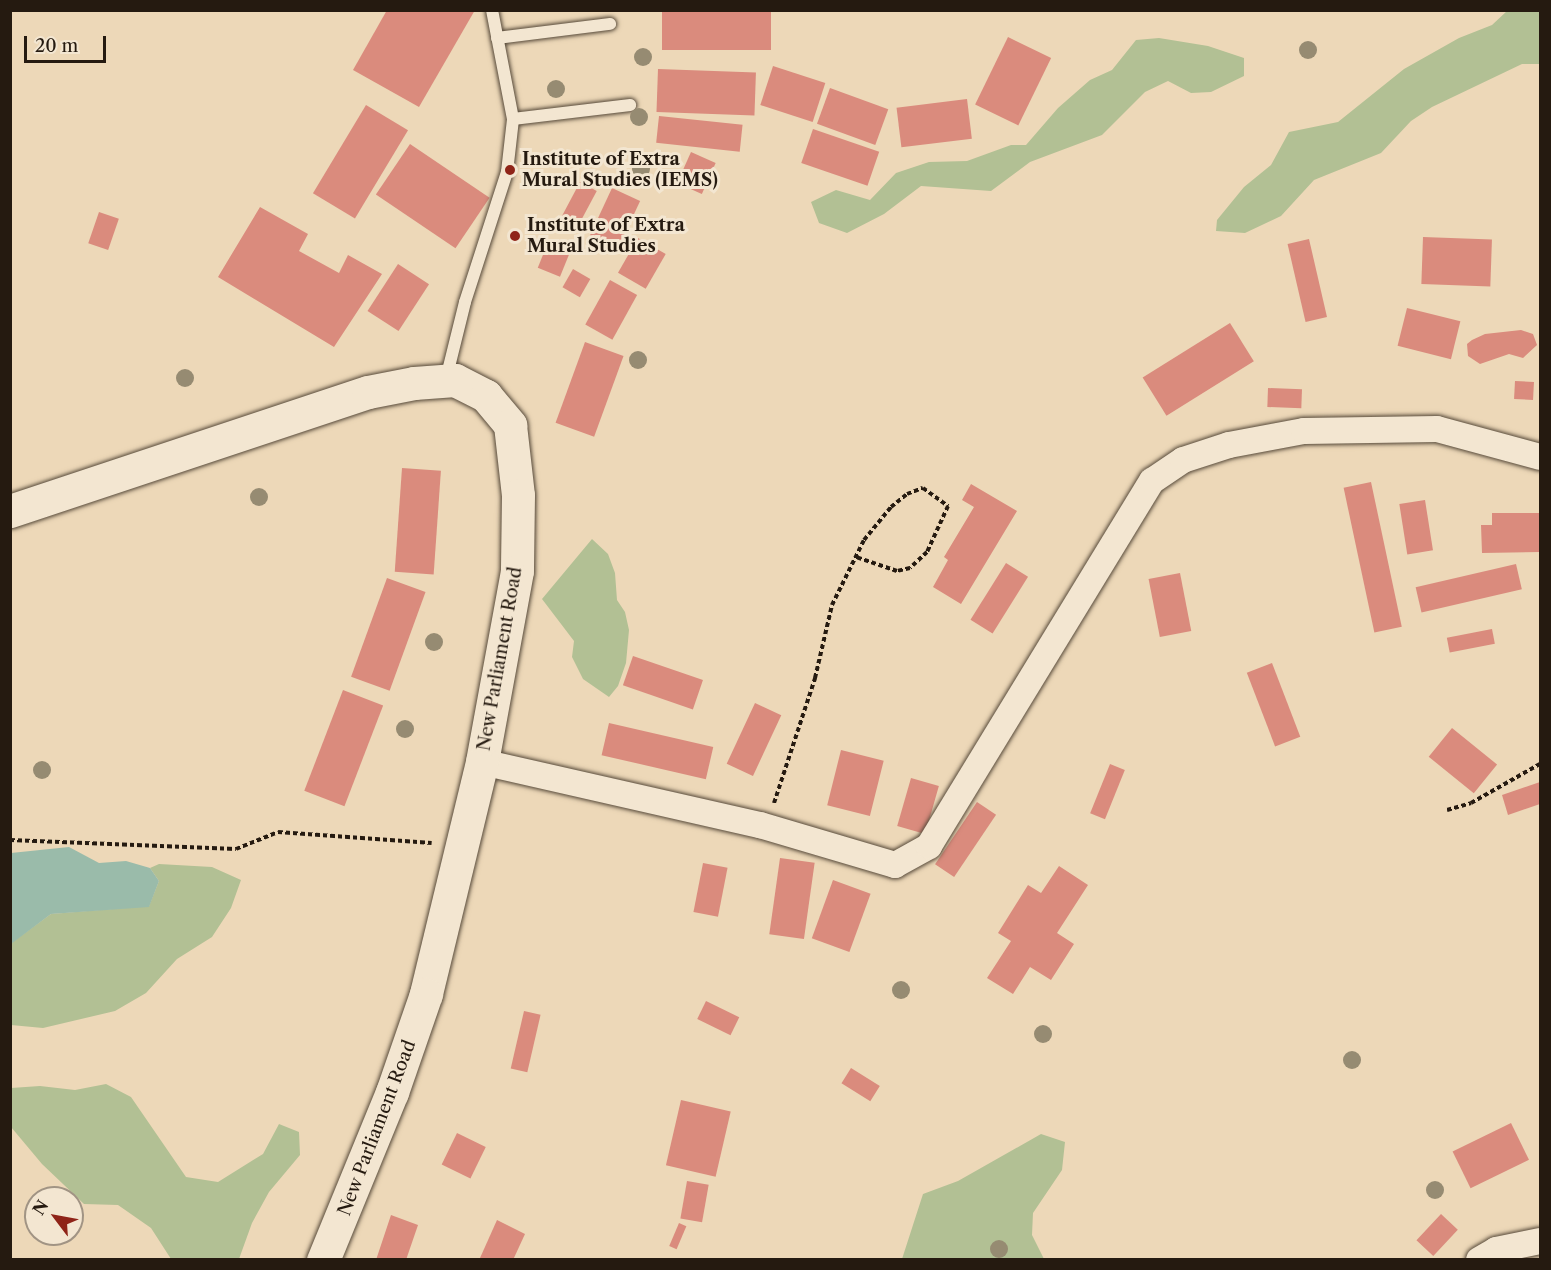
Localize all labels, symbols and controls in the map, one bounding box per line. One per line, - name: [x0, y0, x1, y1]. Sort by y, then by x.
- scale bar: [27, 24, 110, 62]
- text: 20 m: [35, 35, 78, 57]
- place label: Institute of Extra Mural Studies (IEMS): [522, 149, 718, 192]
- marker: Institute of Extra Mural Studies (IEMS): [503, 163, 517, 177]
- place label: Institute of Extra Mural Studies: [527, 215, 685, 258]
- marker: Institute of Extra Mural Studies: [508, 229, 522, 243]
- street label: New Parliament Road: [473, 565, 527, 753]
- street label: New Parliament Road: [333, 1037, 421, 1219]
- north arrow: [24, 1186, 84, 1246]
- text: N: [28, 1196, 53, 1219]

